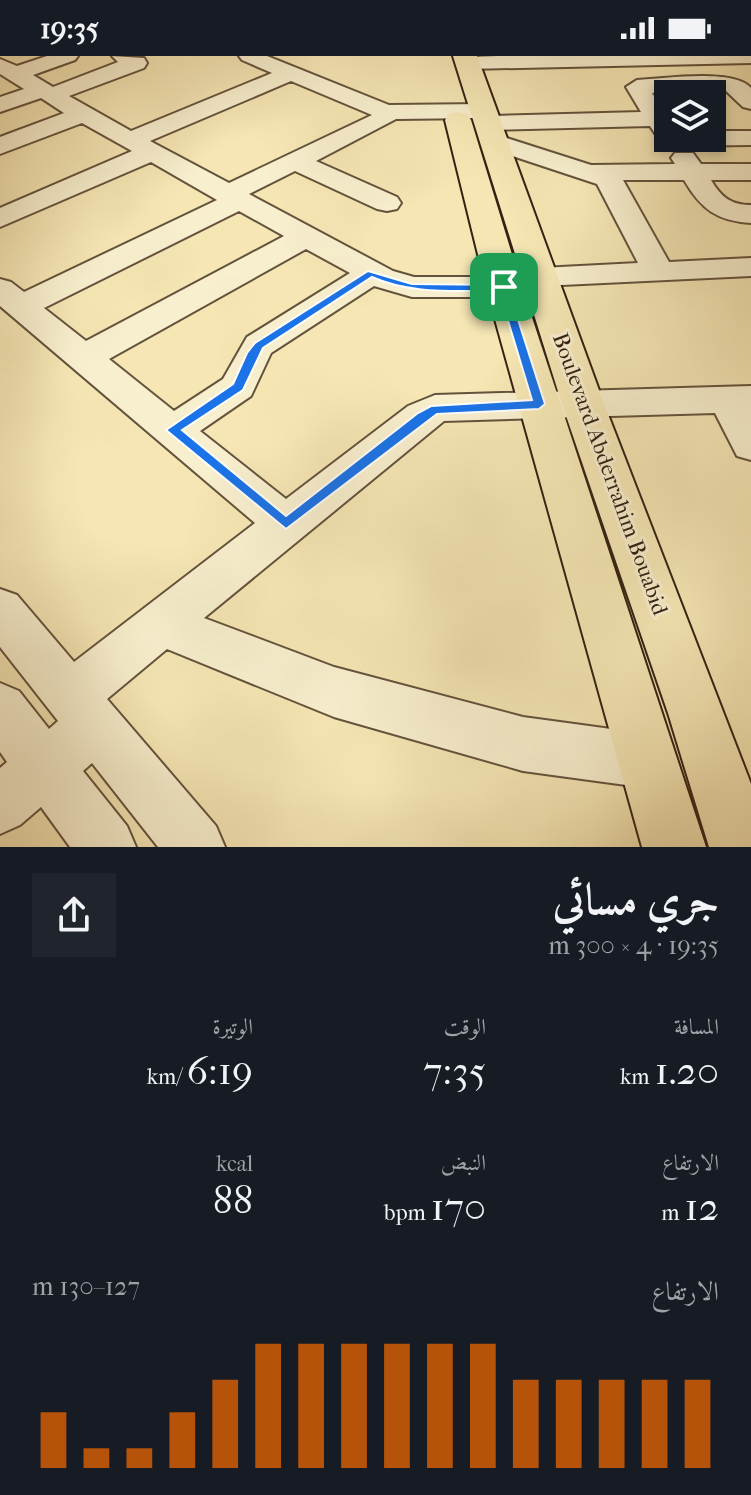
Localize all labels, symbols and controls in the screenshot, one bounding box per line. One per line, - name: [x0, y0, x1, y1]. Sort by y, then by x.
- text: 19:35: [40, 11, 99, 46]
- map controls: [654, 80, 726, 152]
- button: layers: [654, 80, 726, 152]
- pin: [470, 253, 538, 321]
- icon: arrive: [482, 265, 526, 309]
- street label: Boulevard Abderrahim Bouabid: [547, 330, 674, 619]
- button: share: [32, 873, 116, 957]
- text: جري مسائي: [553, 874, 719, 925]
- text: 19:35 · 4 × 300 m: [548, 930, 719, 961]
- text: الوتيرة: [212, 1014, 253, 1040]
- text: الوقت: [444, 1014, 486, 1040]
- text: المسافة: [674, 1014, 719, 1040]
- text: 6:19: [186, 1048, 253, 1094]
- text: 7:35: [423, 1048, 486, 1094]
- text: 1.20: [654, 1048, 719, 1094]
- text: /km: [147, 1064, 186, 1090]
- text: km: [620, 1064, 654, 1090]
- text: النبض: [441, 1150, 486, 1176]
- text: الارتفاع: [662, 1150, 719, 1176]
- text: kcal: [216, 1151, 253, 1177]
- text: 88: [213, 1177, 253, 1223]
- text: 170: [430, 1184, 486, 1230]
- text: 12: [684, 1184, 719, 1230]
- text: bpm: [384, 1200, 430, 1226]
- text: m: [661, 1200, 684, 1226]
- text: 127–130 m: [32, 1271, 140, 1302]
- text: الارتفاع: [652, 1276, 719, 1307]

